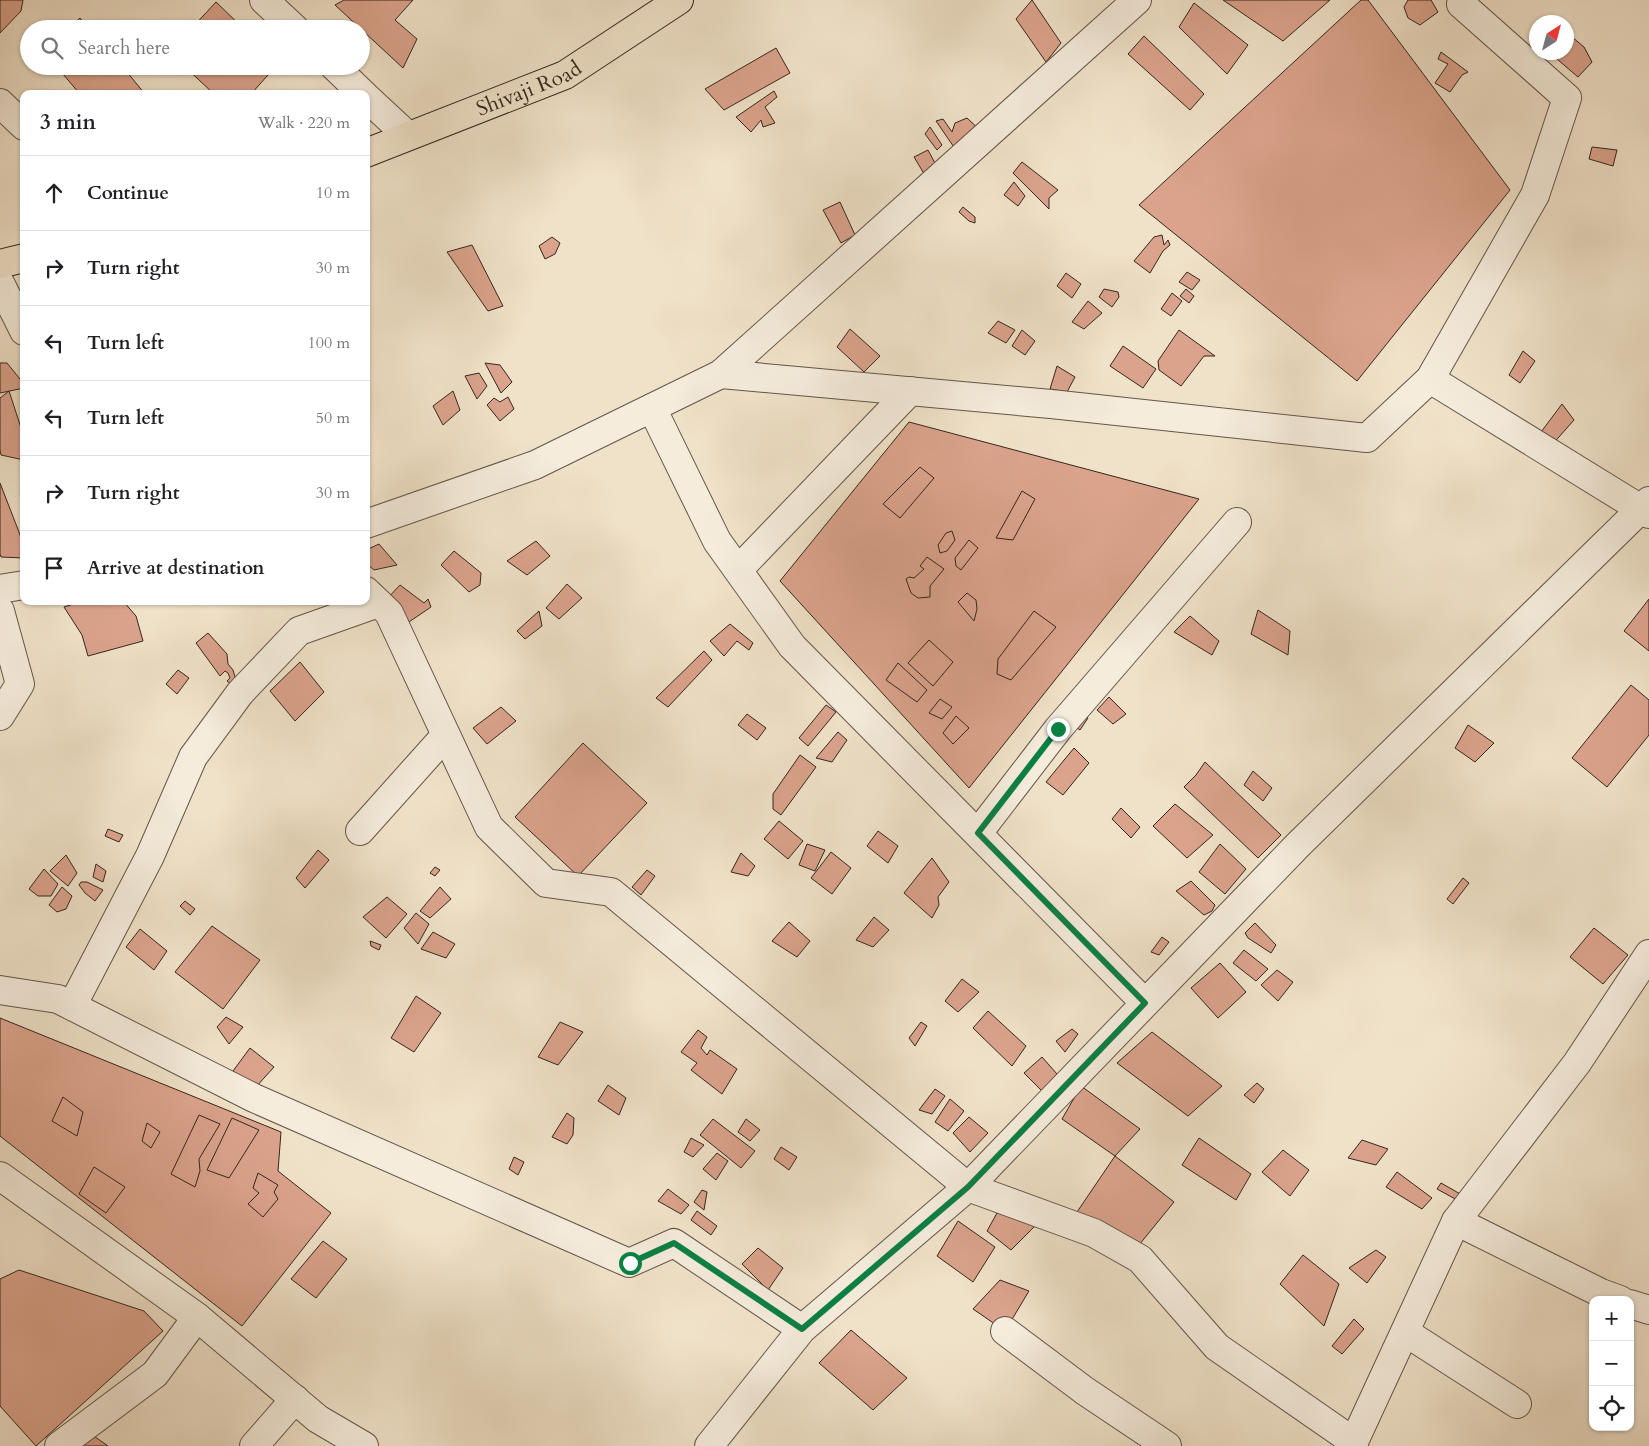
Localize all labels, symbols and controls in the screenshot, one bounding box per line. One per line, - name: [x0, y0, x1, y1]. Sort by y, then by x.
- north arrow: [1529, 15, 1574, 60]
- search box: [20, 20, 370, 75]
- icon: search: [38, 34, 66, 62]
- text: Search here: [78, 35, 170, 61]
- street label: Shivaji Road: [472, 54, 587, 123]
- text: 3 min: [40, 108, 96, 137]
- text: Walk · 220 m: [258, 112, 350, 134]
- icon: ahead: [40, 179, 68, 207]
- text: Continue: [87, 180, 169, 206]
- text: 10 m: [316, 182, 350, 204]
- icon: right: [40, 254, 68, 282]
- text: Turn right: [87, 255, 179, 281]
- text: 30 m: [316, 257, 350, 279]
- icon: left: [40, 329, 68, 357]
- text: Turn left: [87, 330, 164, 356]
- text: 100 m: [308, 332, 350, 354]
- icon: left: [40, 404, 68, 432]
- text: Turn left: [87, 405, 164, 431]
- text: 50 m: [316, 407, 350, 429]
- icon: right: [40, 479, 68, 507]
- text: Turn right: [87, 480, 179, 506]
- text: 30 m: [316, 482, 350, 504]
- icon: arrive: [40, 554, 68, 582]
- text: Arrive at destination: [87, 555, 264, 581]
- route end: [1047, 718, 1070, 741]
- route start: [619, 1252, 642, 1275]
- map controls: [1589, 1296, 1634, 1431]
- button: +: [1589, 1296, 1634, 1341]
- button: −: [1589, 1341, 1634, 1386]
- button: locate: [1589, 1386, 1634, 1431]

